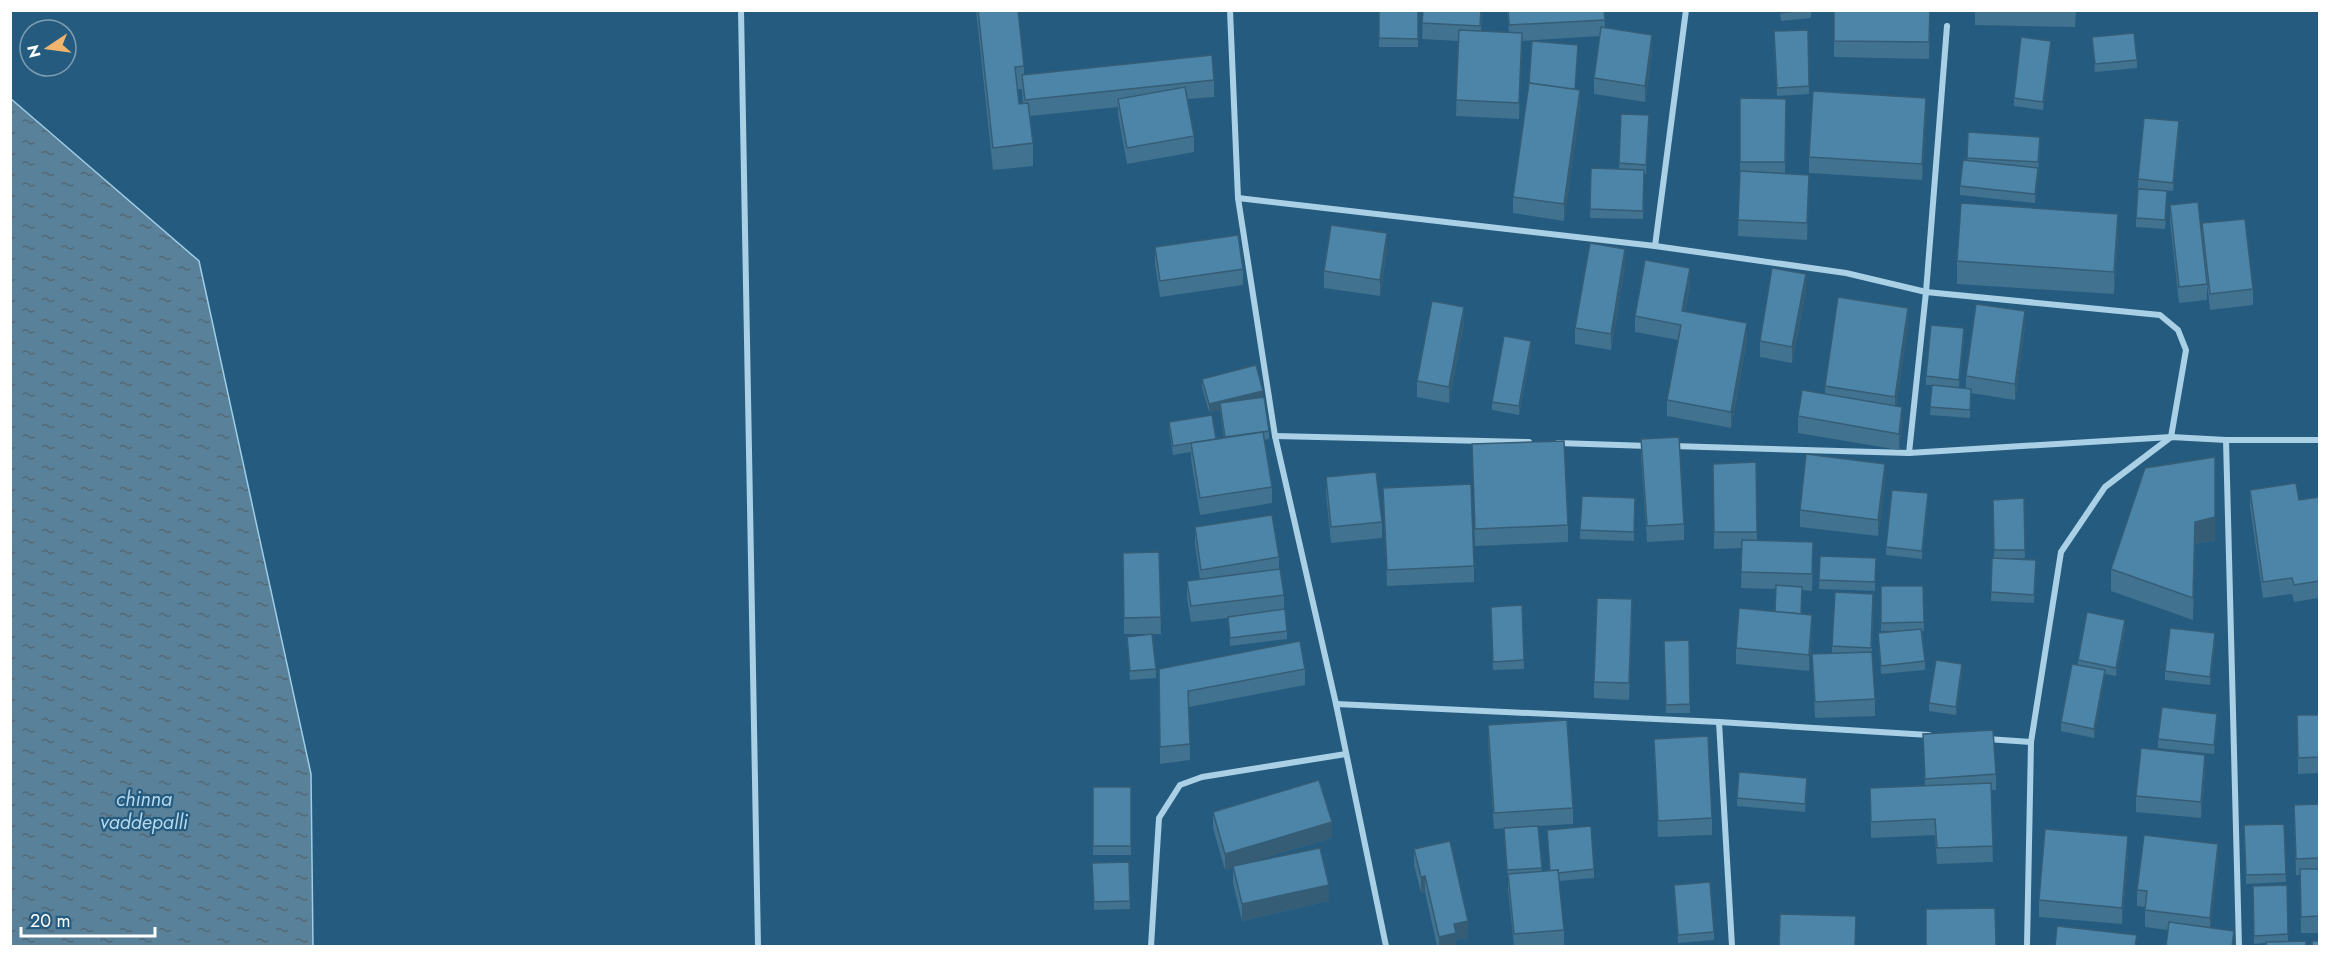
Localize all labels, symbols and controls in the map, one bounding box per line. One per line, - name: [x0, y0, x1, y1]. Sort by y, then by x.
- north arrow: [18, 18, 78, 78]
- text: N: [21, 42, 47, 60]
- water label: chinna vaddepalli: [100, 785, 189, 837]
- scale bar: [21, 900, 154, 938]
- text: 20 m: [30, 908, 70, 934]

